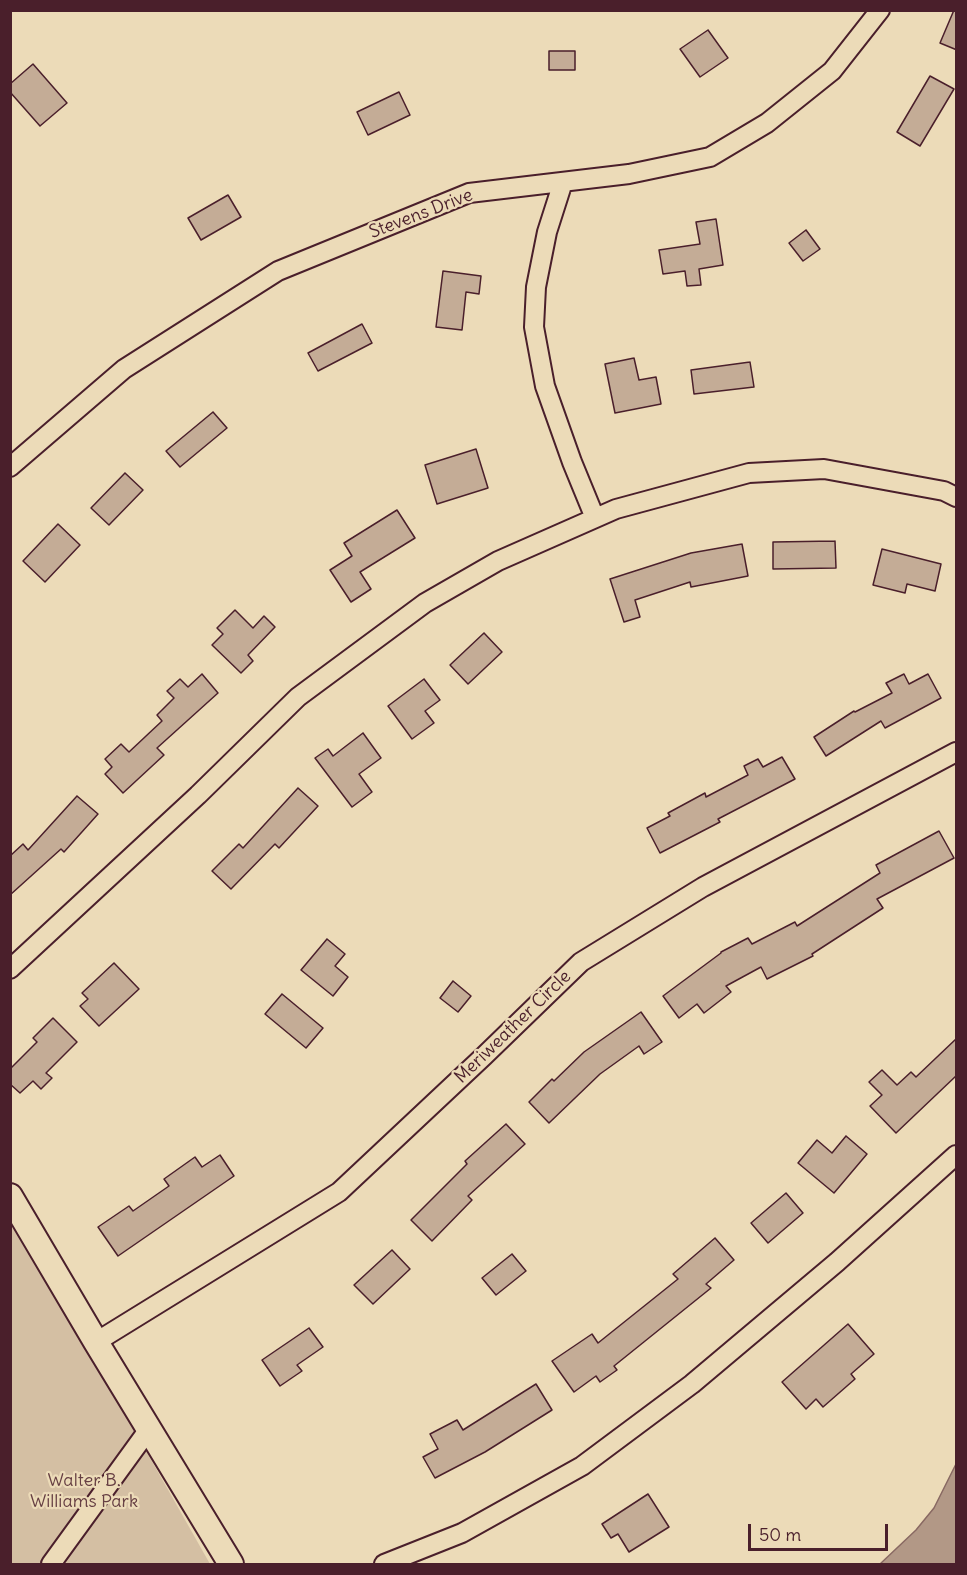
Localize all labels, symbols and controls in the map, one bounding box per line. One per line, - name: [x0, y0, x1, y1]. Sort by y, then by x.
- street label: Stevens Drive: [366, 184, 476, 244]
- street label: Meriweather Circle: [450, 966, 576, 1088]
- park label: Walter B. Williams Park: [30, 1470, 138, 1512]
- scale bar: [751, 1512, 890, 1550]
- text: 50 m: [759, 1523, 801, 1546]

